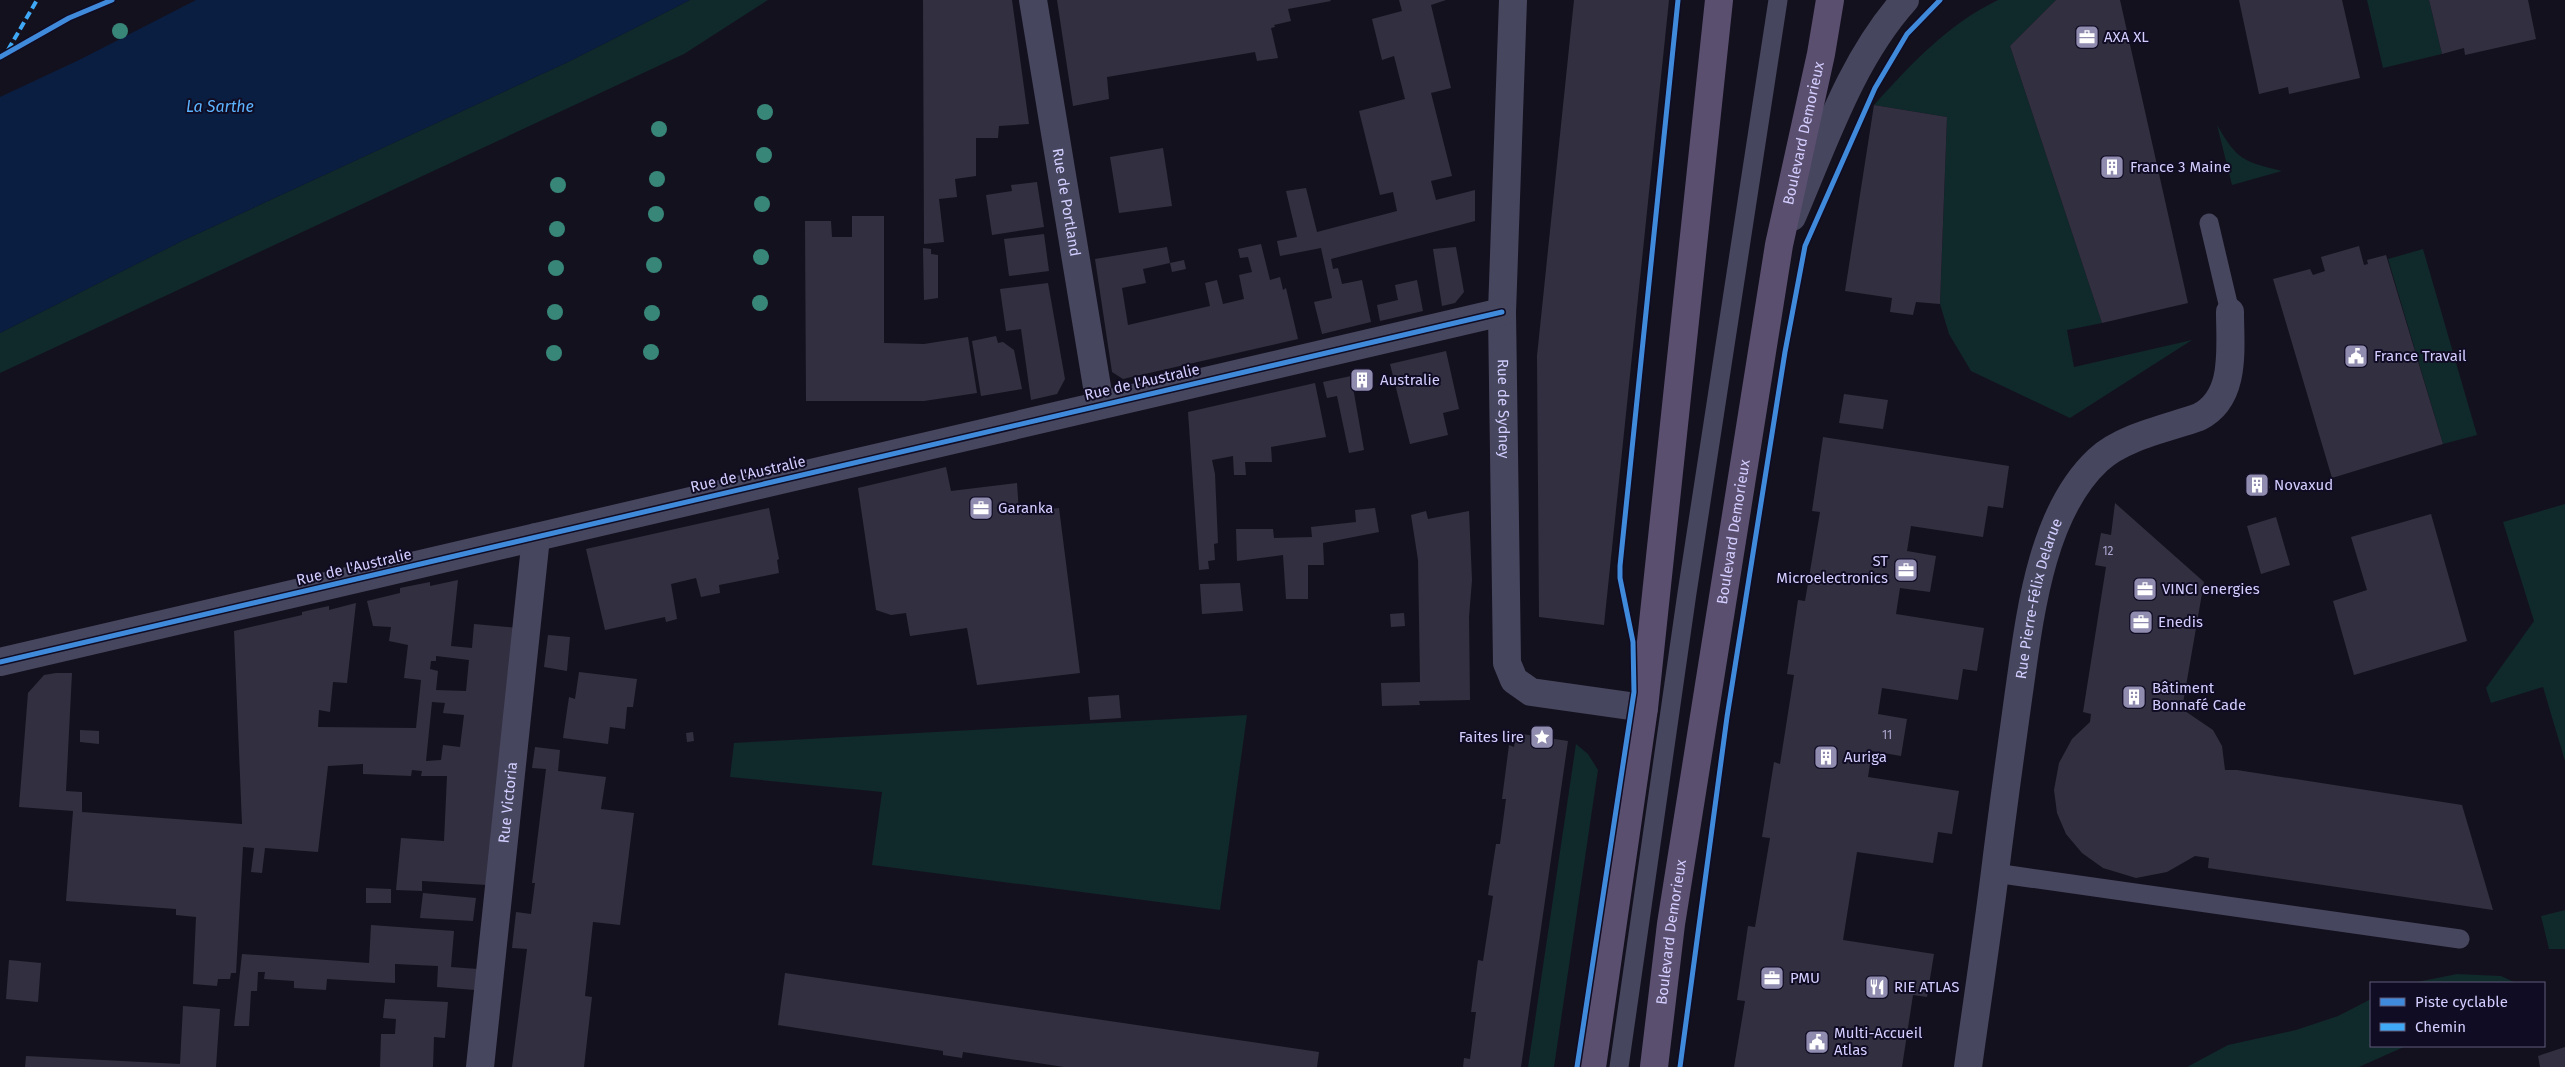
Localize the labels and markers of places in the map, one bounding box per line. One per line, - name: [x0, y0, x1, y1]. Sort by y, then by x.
- office icon: AXA XL: [2074, 24, 2100, 50]
- place label: AXA XL: [2104, 28, 2149, 46]
- building icon: France 3 Maine: [2099, 154, 2125, 180]
- place label: France 3 Maine: [2130, 158, 2231, 176]
- public building icon: France Travail: [2343, 343, 2369, 369]
- place label: France Travail: [2374, 347, 2467, 365]
- building icon: Australie: [1349, 367, 1375, 393]
- place label: Australie: [1380, 371, 1440, 389]
- building icon: Novaxud: [2244, 472, 2270, 498]
- place label: Novaxud: [2274, 476, 2333, 494]
- office icon: Garanka: [968, 495, 994, 521]
- place label: Garanka: [998, 499, 1053, 517]
- place label: ST Microelectronics: [1776, 552, 1888, 587]
- office icon: ST Microelectronics: [1893, 557, 1919, 583]
- office icon: VINCI energies: [2132, 576, 2158, 602]
- place label: VINCI energies: [2162, 580, 2260, 598]
- office icon: Enedis: [2128, 609, 2154, 635]
- place label: Enedis: [2158, 613, 2203, 631]
- place label: Bâtiment Bonnafé Cade: [2152, 679, 2246, 714]
- building icon: Bâtiment Bonnafé Cade: [2121, 684, 2147, 710]
- place icon: Faites lire: [1529, 724, 1555, 750]
- place label: Faites lire: [1459, 728, 1524, 746]
- building icon: Auriga: [1813, 744, 1839, 770]
- place label: Auriga: [1844, 748, 1887, 766]
- office icon: PMU: [1759, 965, 1785, 991]
- place label: PMU: [1790, 969, 1820, 987]
- restaurant icon: RIE ATLAS: [1864, 974, 1890, 1000]
- place label: RIE ATLAS: [1894, 978, 1959, 996]
- place label: Multi-Accueil Atlas: [1834, 1024, 1923, 1059]
- public building icon: Multi-Accueil Atlas: [1804, 1029, 1830, 1055]

